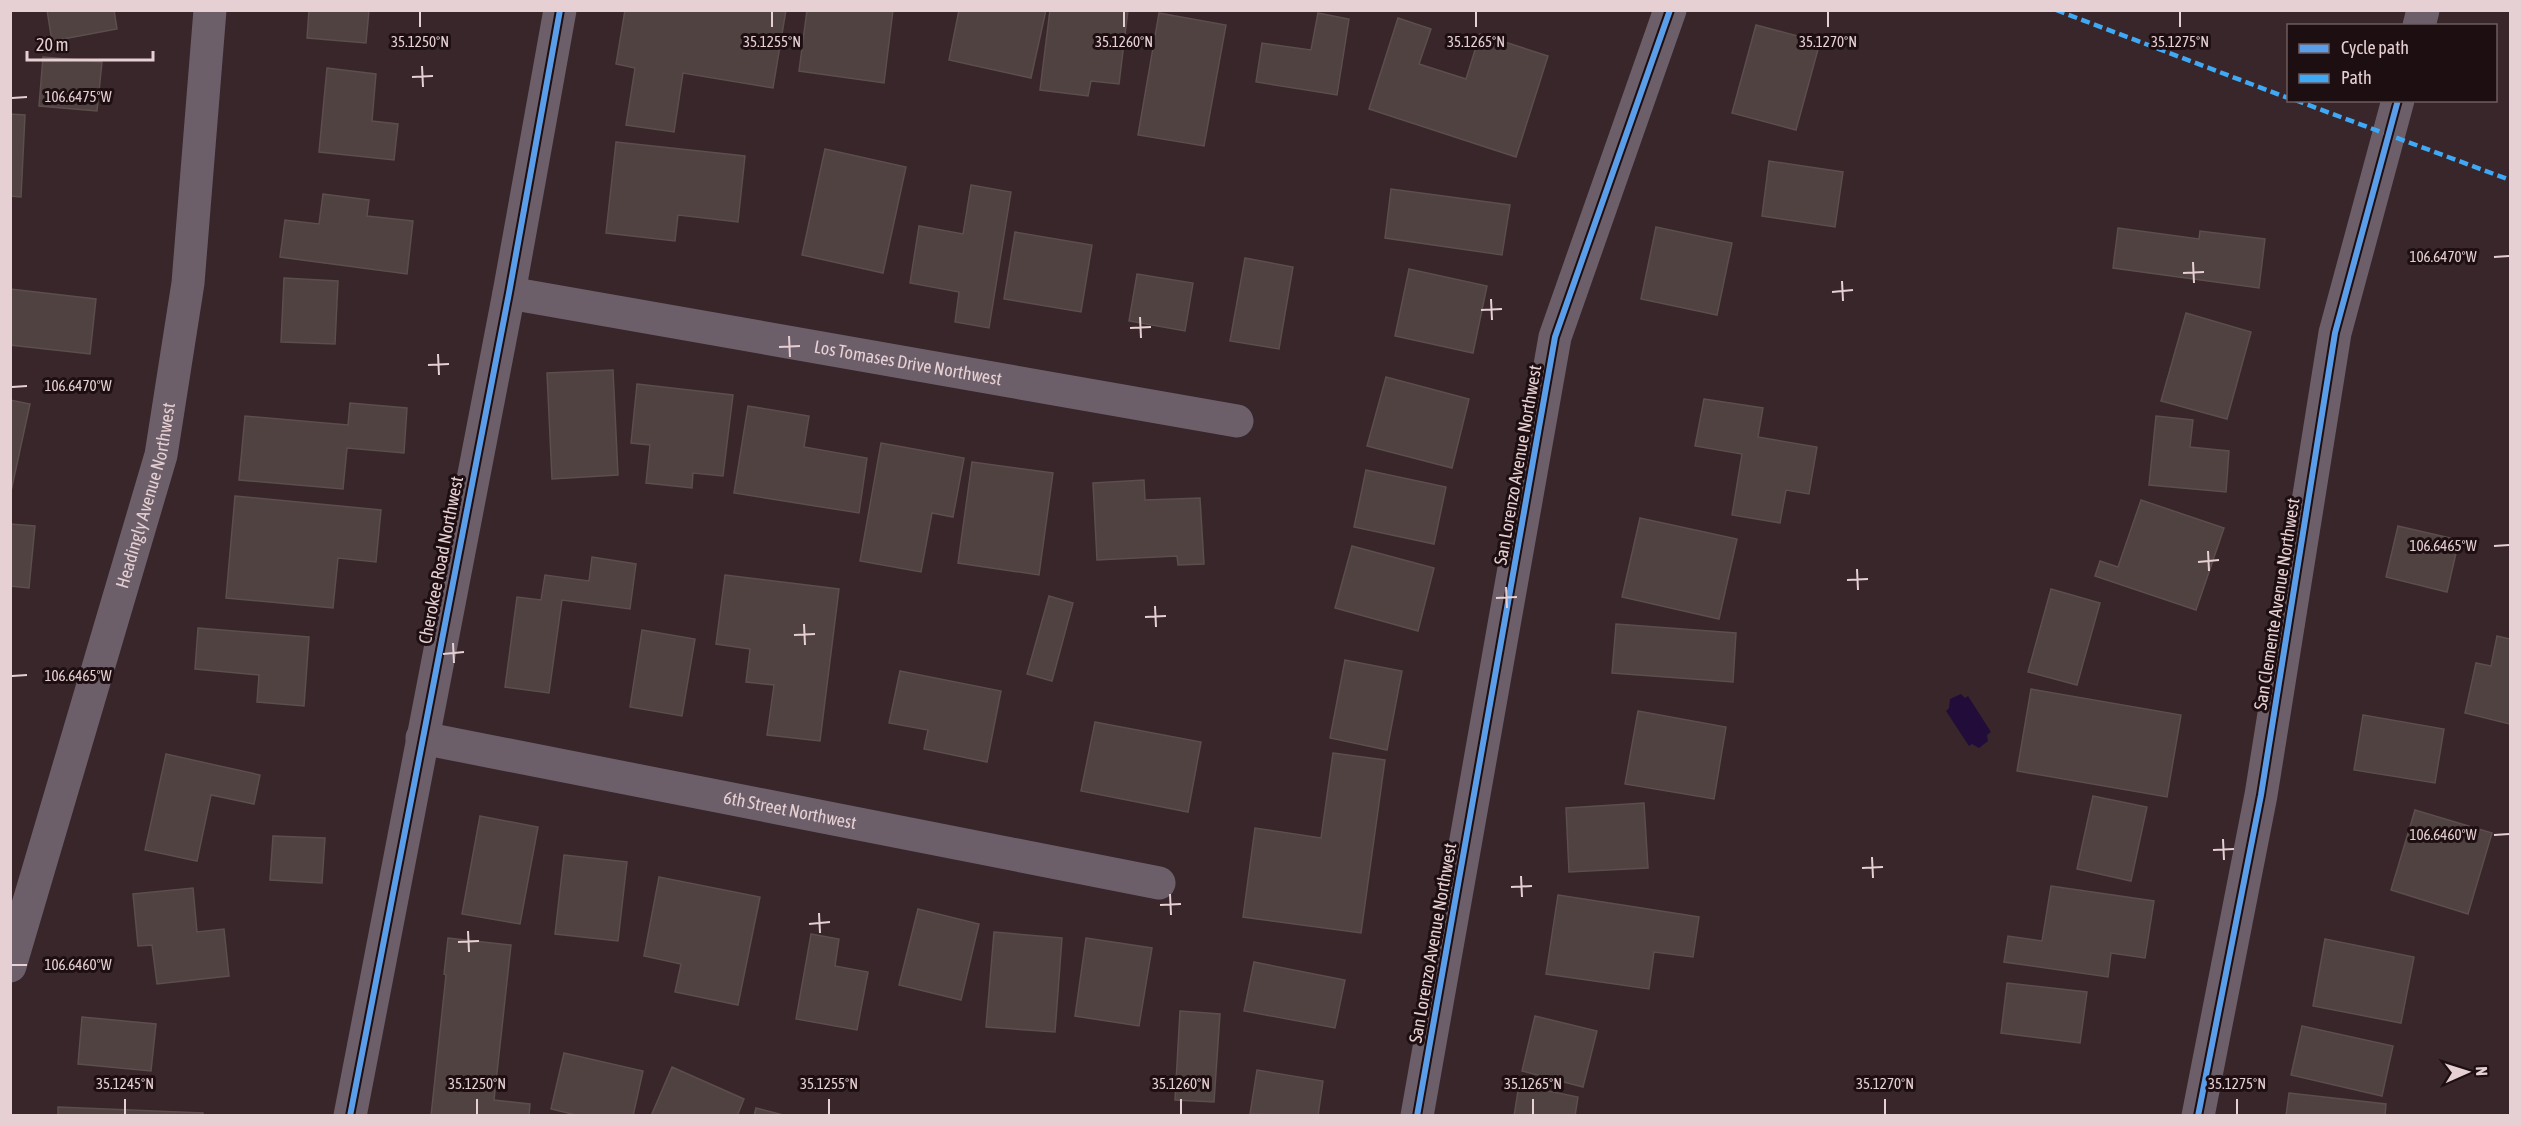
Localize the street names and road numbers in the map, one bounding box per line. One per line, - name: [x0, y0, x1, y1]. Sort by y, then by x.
- street label: Los Tomases Drive Northwest: [812, 336, 1003, 389]
- street label: San Lorenzo Avenue Northwest: [1490, 363, 1545, 567]
- street label: Headingly Avenue Northwest: [111, 401, 179, 591]
- street label: Cherokee Road Northwest: [414, 474, 467, 645]
- street label: San Clemente Avenue Northwest: [2249, 497, 2304, 711]
- street label: 6th Street Northwest: [722, 787, 858, 833]
- street label: San Lorenzo Avenue Northwest: [1405, 841, 1460, 1045]

